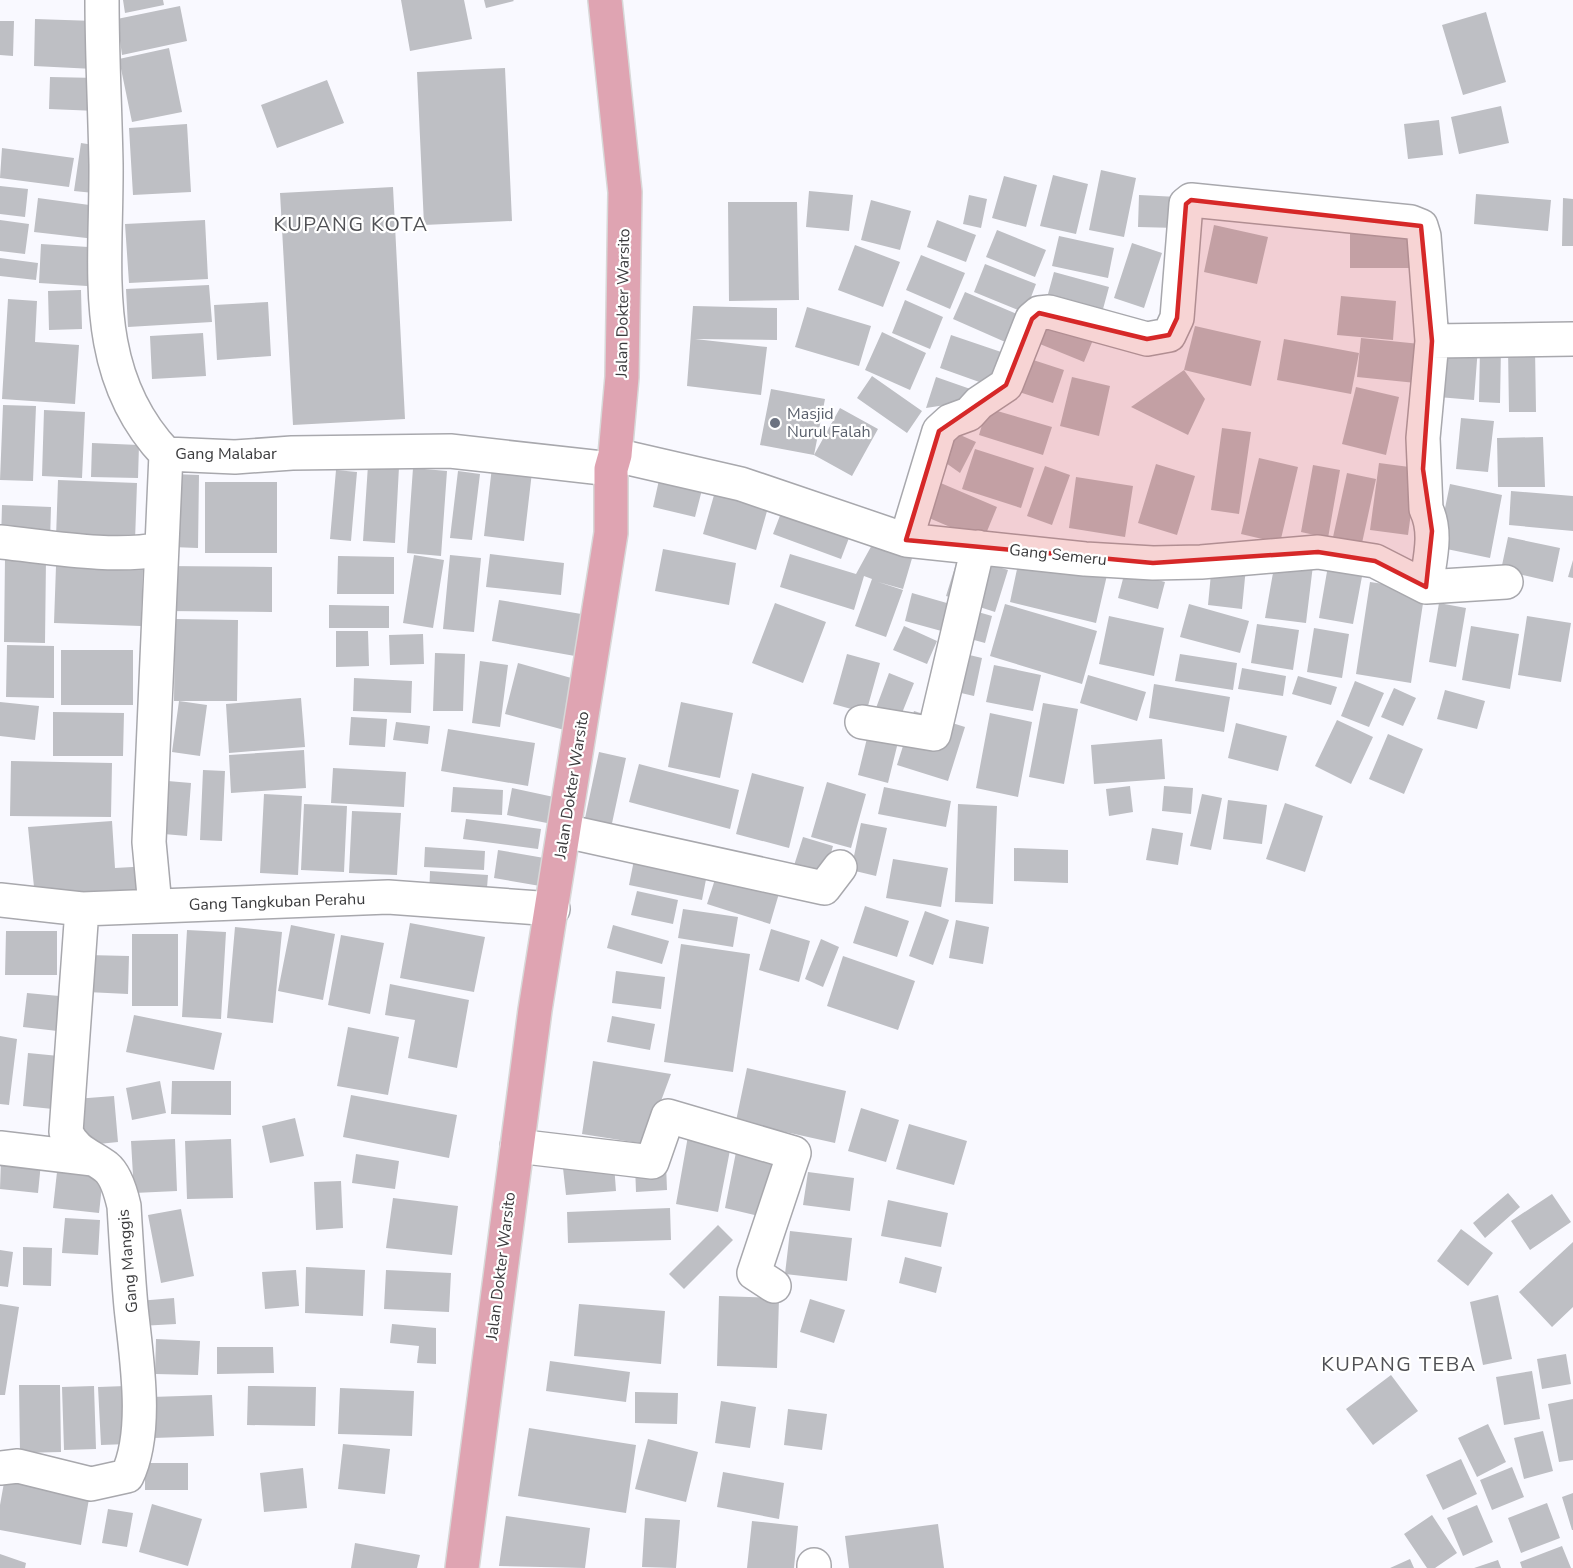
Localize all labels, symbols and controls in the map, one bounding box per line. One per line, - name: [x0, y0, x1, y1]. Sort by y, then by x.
- district label: KUPANG KOTA: [273, 211, 429, 238]
- street label: Jalan Dokter Warsito: [611, 228, 635, 379]
- place label: Masjid Nurul Falah: [787, 403, 871, 443]
- marker: Masjid Nurul Falah: [768, 416, 782, 430]
- street label: Gang Malabar: [175, 443, 277, 465]
- street label: Gang Semeru: [1008, 539, 1108, 571]
- street label: Jalan Dokter Warsito: [549, 710, 595, 861]
- street label: Gang Tangkuban Perahu: [188, 888, 366, 916]
- street label: Jalan Dokter Warsito: [481, 1191, 521, 1342]
- street label: Gang Manggis: [113, 1208, 143, 1314]
- district label: KUPANG TEBA: [1321, 1351, 1477, 1378]

